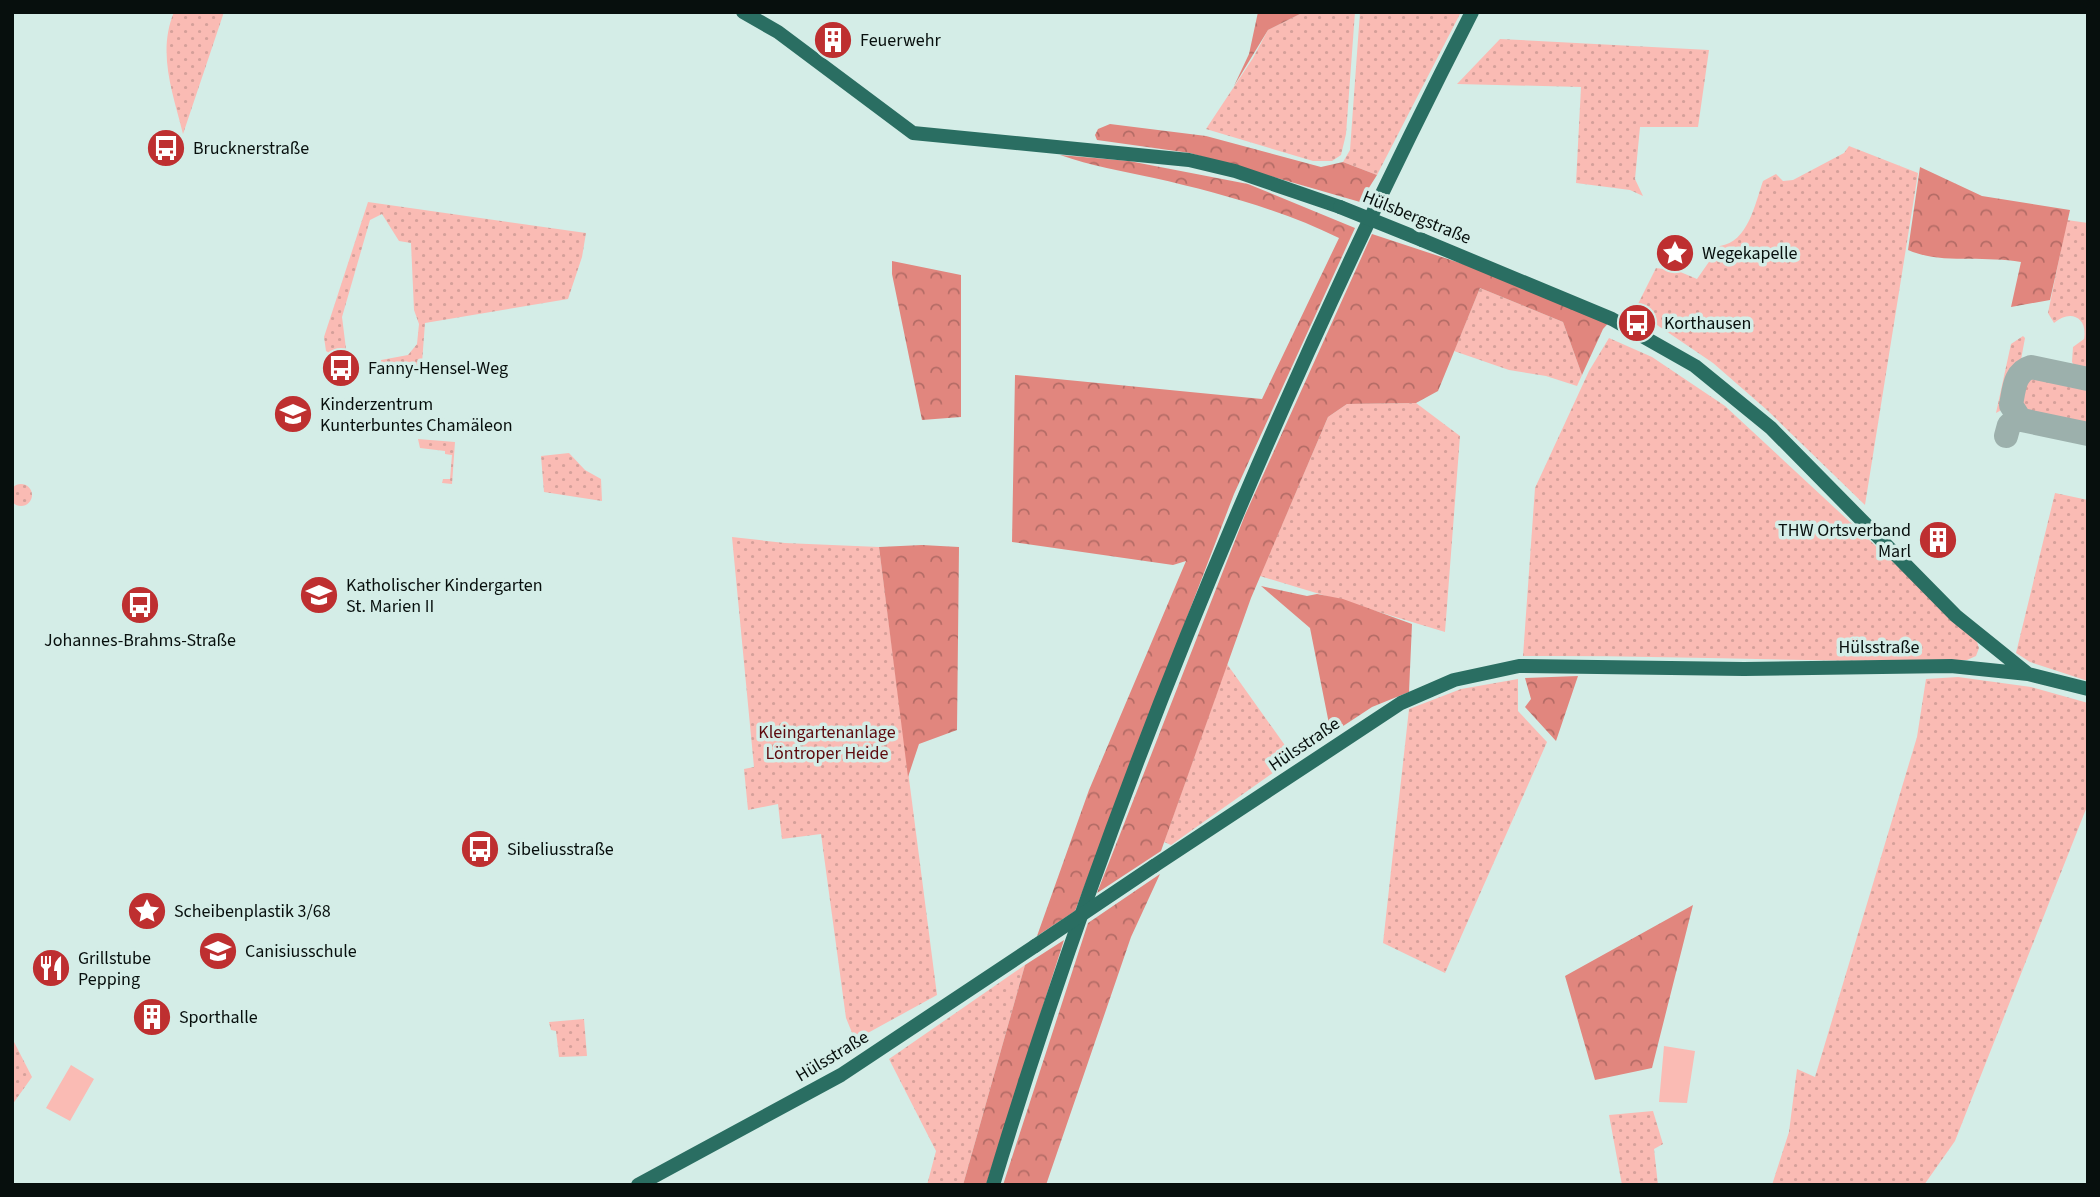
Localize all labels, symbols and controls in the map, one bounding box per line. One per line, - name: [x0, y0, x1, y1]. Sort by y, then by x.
- building icon: Feuerwehr: [812, 19, 854, 61]
- place label: Feuerwehr: [860, 28, 941, 53]
- bus stop icon: Brucknerstraße: [145, 127, 187, 169]
- place label: Brucknerstraße: [193, 136, 309, 161]
- street label: Hülsbergstraße: [1359, 184, 1475, 251]
- place icon: Wegekapelle: [1654, 232, 1696, 274]
- place label: Wegekapelle: [1702, 241, 1798, 266]
- bus stop icon: Korthausen: [1616, 302, 1658, 344]
- place label: Korthausen: [1664, 311, 1751, 336]
- bus stop icon: Fanny-Hensel-Weg: [320, 347, 362, 389]
- place label: Fanny-Hensel-Weg: [368, 356, 508, 381]
- place label: Kinderzentrum Kunterbuntes Chamäleon: [320, 392, 513, 438]
- school or university icon: Kinderzentrum Kunterbuntes Chamäleon: [272, 393, 314, 435]
- place label: THW Ortsverband Marl: [1778, 518, 1911, 564]
- building icon: THW Ortsverband Marl: [1917, 519, 1959, 561]
- place label: Katholischer Kindergarten St. Marien II: [346, 573, 543, 619]
- school or university icon: Katholischer Kindergarten St. Marien II: [298, 574, 340, 616]
- bus stop icon: Johannes-Brahms-Straße: [119, 584, 161, 626]
- place label: Johannes-Brahms-Straße: [44, 628, 236, 653]
- street label: Hülsstraße: [1838, 635, 1920, 660]
- street label: Hülsstraße: [1264, 711, 1345, 777]
- park label: Kleingartenanlage Löntroper Heide: [758, 720, 896, 766]
- bus stop icon: Sibeliusstraße: [459, 828, 501, 870]
- place label: Sibeliusstraße: [507, 837, 614, 862]
- place icon: Scheibenplastik 3/68: [126, 890, 168, 932]
- place label: Scheibenplastik 3/68: [174, 899, 331, 924]
- school or university icon: Canisiusschule: [197, 930, 239, 972]
- place label: Canisiusschule: [245, 939, 357, 964]
- place label: Grillstube Pepping: [78, 946, 151, 992]
- restaurant icon: Grillstube Pepping: [30, 947, 72, 989]
- building icon: Sporthalle: [131, 996, 173, 1038]
- place label: Sporthalle: [179, 1005, 258, 1030]
- street label: Hülsstraße: [791, 1025, 874, 1088]

